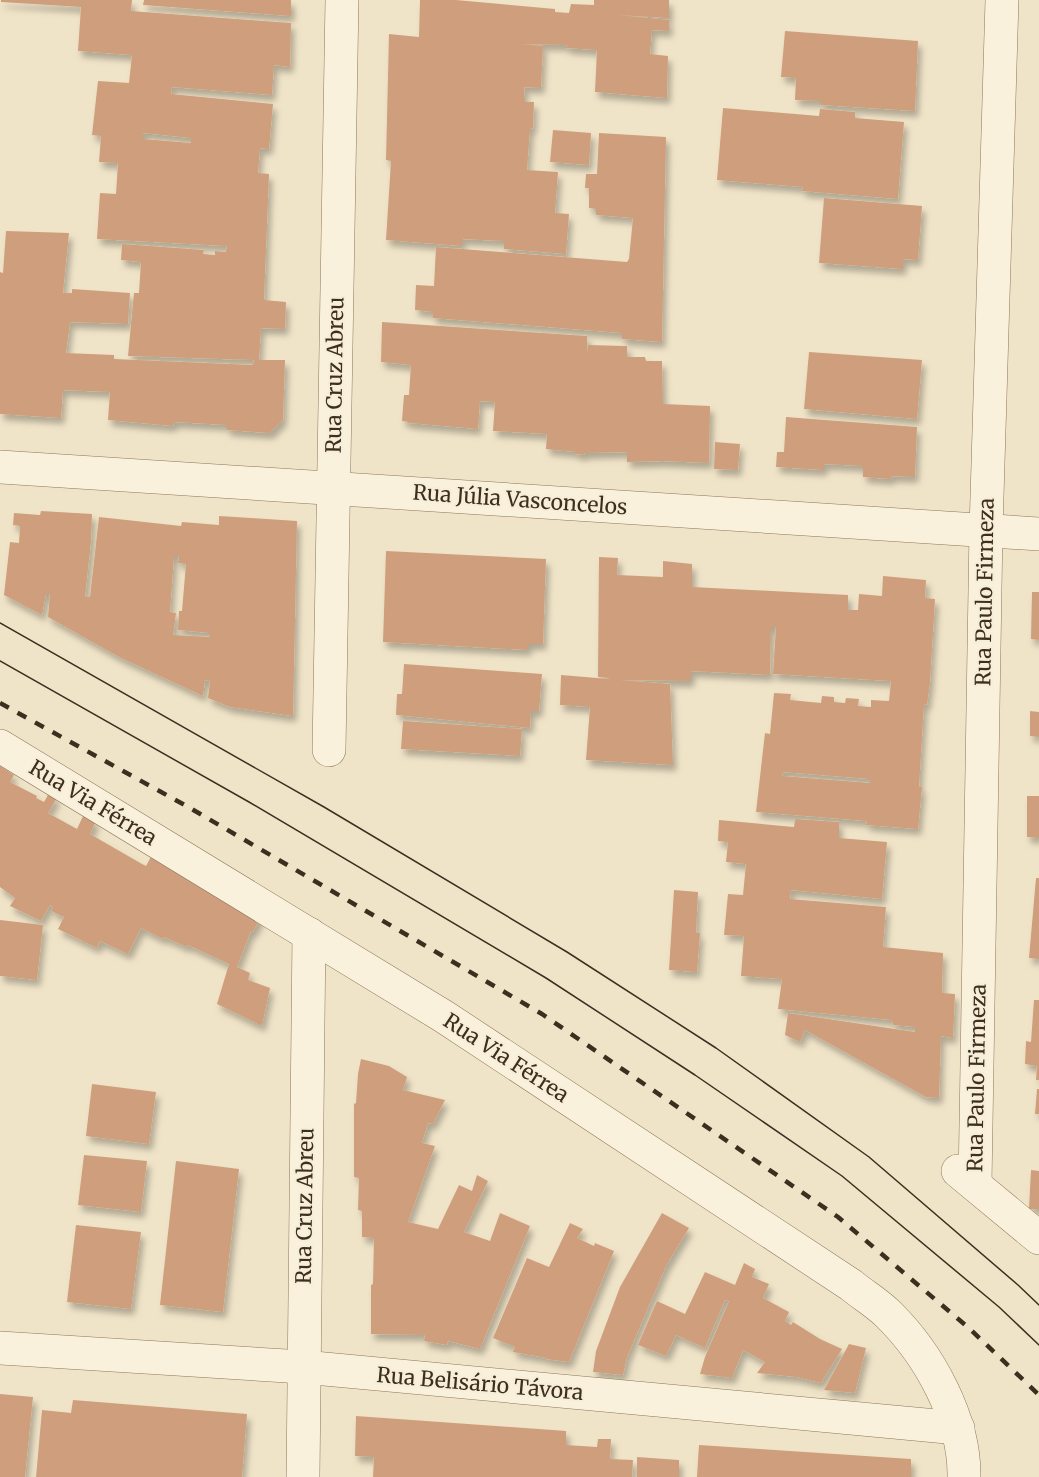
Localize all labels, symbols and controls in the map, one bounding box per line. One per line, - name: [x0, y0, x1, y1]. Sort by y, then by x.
- street label: Rua Cruz Abreu: [320, 297, 349, 453]
- street label: Rua Júlia Vasconcelos: [412, 479, 628, 520]
- street label: Rua Paulo Firmeza: [969, 498, 1000, 686]
- street label: Rua Via Férrea: [24, 754, 162, 851]
- street label: Rua Paulo Firmeza: [961, 984, 992, 1172]
- street label: Rua Via Férrea: [438, 1007, 574, 1108]
- street label: Rua Cruz Abreu: [290, 1128, 319, 1284]
- street label: Rua Belisário Távora: [376, 1361, 585, 1406]

